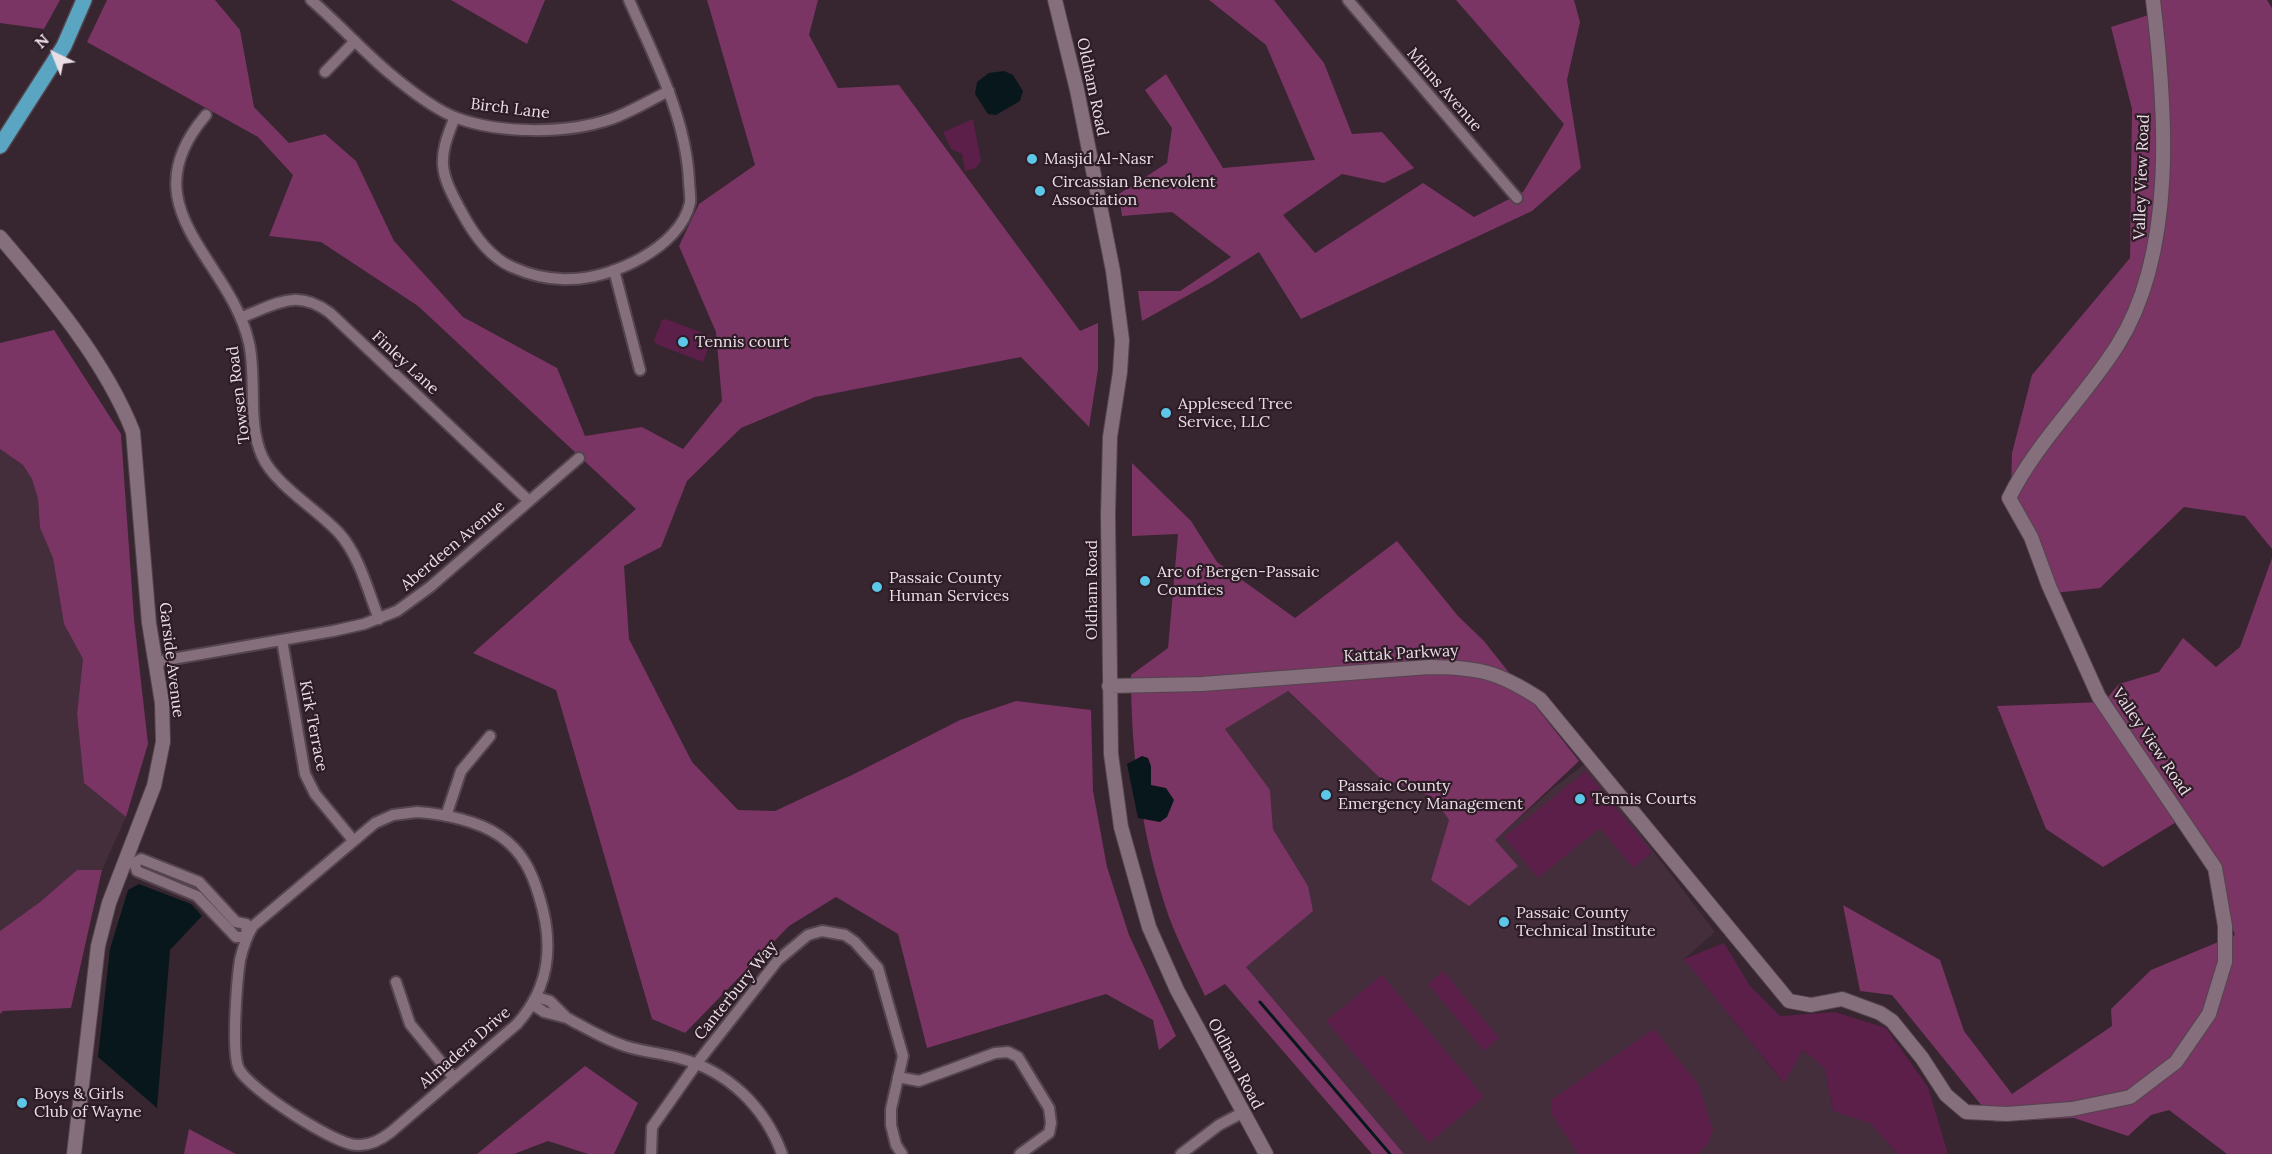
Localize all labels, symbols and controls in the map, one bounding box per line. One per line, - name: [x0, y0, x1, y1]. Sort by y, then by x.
- north arrow: [24, 24, 84, 84]
- text: N: [30, 29, 53, 52]
- street label: Oldham Road: [1072, 36, 1112, 138]
- street label: Minns Avenue: [1402, 44, 1486, 136]
- street label: Birch Lane: [469, 95, 551, 123]
- street label: Valley View Road: [2130, 114, 2154, 240]
- place label: Masjid Al-Nasr: [1044, 149, 1153, 169]
- marker: Masjid Al-Nasr: [1025, 152, 1039, 166]
- place label: Circassian Benevolent Association: [1052, 172, 1216, 210]
- marker: Circassian Benevolent Association: [1033, 184, 1047, 198]
- street label: Finley Lane: [367, 327, 443, 399]
- place label: Tennis court: [695, 332, 789, 352]
- marker: Tennis court: [676, 335, 690, 349]
- street label: Towsen Road: [223, 345, 255, 445]
- place label: Appleseed Tree Service, LLC: [1178, 394, 1293, 432]
- marker: Appleseed Tree Service, LLC: [1159, 406, 1173, 420]
- street label: Aberdeen Avenue: [397, 497, 509, 595]
- street label: Oldham Road: [1082, 540, 1102, 640]
- place label: Arc of Bergen-Passaic Counties: [1157, 562, 1320, 600]
- place label: Passaic County Human Services: [889, 568, 1009, 606]
- marker: Arc of Bergen-Passaic Counties: [1138, 574, 1152, 588]
- marker: Passaic County Human Services: [870, 580, 884, 594]
- street label: Garside Avenue: [154, 601, 188, 719]
- street label: Kattak Parkway: [1343, 641, 1459, 667]
- street label: Kirk Terrace: [295, 679, 331, 773]
- street label: Valley View Road: [2108, 685, 2194, 799]
- place label: Passaic County Emergency Management: [1338, 776, 1523, 814]
- marker: Passaic County Emergency Management: [1319, 788, 1333, 802]
- place label: Tennis Courts: [1592, 789, 1696, 809]
- marker: Tennis Courts: [1573, 792, 1587, 806]
- place label: Passaic County Technical Institute: [1516, 903, 1656, 941]
- marker: Passaic County Technical Institute: [1497, 915, 1511, 929]
- street label: Canterbury Way: [690, 938, 782, 1044]
- street label: Almadera Drive: [416, 1003, 514, 1093]
- street label: Oldham Road: [1203, 1015, 1267, 1113]
- place label: Boys & Girls Club of Wayne: [34, 1084, 142, 1122]
- marker: Boys & Girls Club of Wayne: [15, 1096, 29, 1110]

